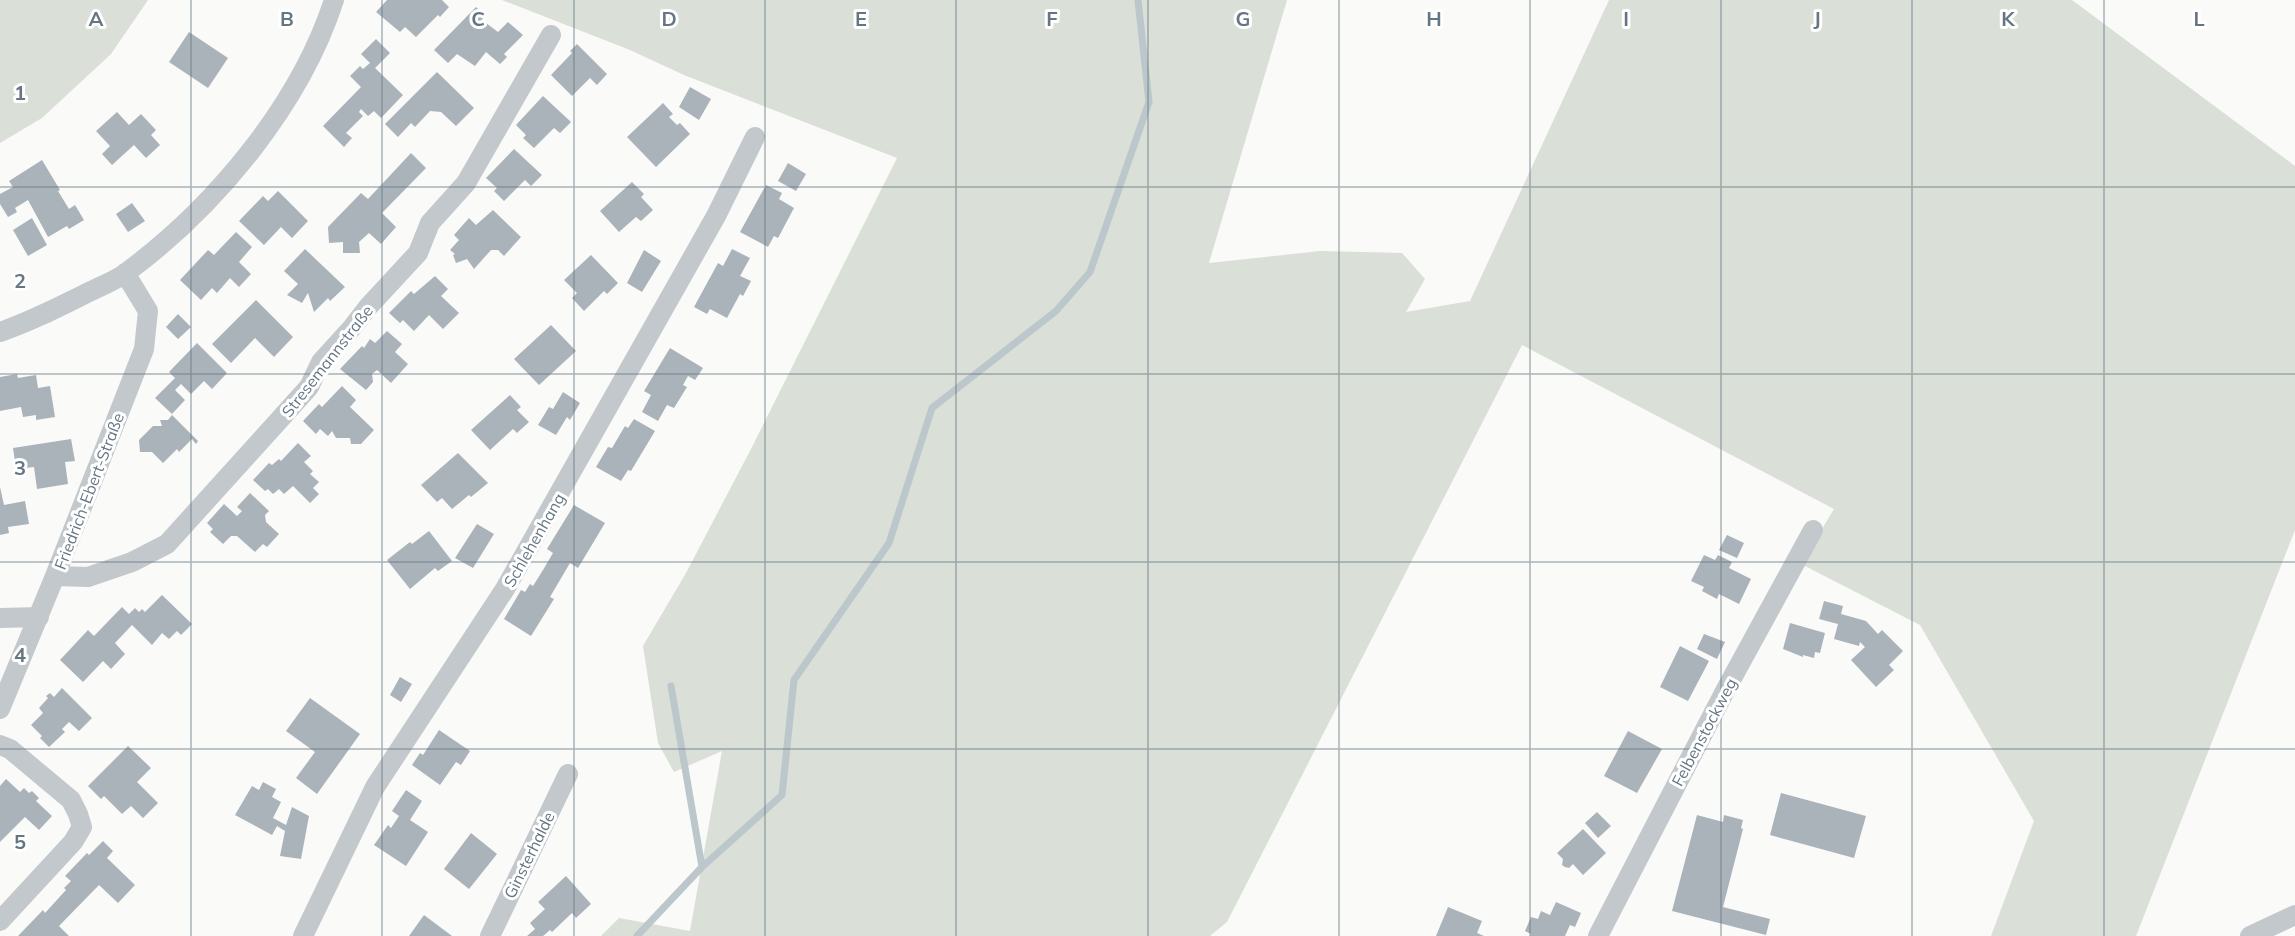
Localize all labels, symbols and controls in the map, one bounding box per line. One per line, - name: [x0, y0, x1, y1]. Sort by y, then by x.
- text: A: [89, 6, 104, 31]
- text: B: [280, 6, 294, 31]
- text: C: [471, 6, 485, 31]
- text: D: [661, 6, 677, 31]
- text: E: [855, 6, 867, 31]
- text: F: [1046, 6, 1058, 31]
- text: G: [1236, 6, 1250, 31]
- text: H: [1426, 6, 1442, 31]
- text: I: [1623, 6, 1629, 31]
- text: J: [1813, 6, 1821, 31]
- text: K: [2001, 6, 2015, 31]
- text: L: [2193, 6, 2205, 31]
- text: 1: [14, 80, 26, 105]
- text: 2: [14, 268, 26, 293]
- street label: Stresemannstraße: [277, 301, 377, 421]
- street label: Friedrich-Ebert-Straße: [50, 410, 128, 572]
- text: 3: [14, 455, 26, 480]
- street label: Schlehenhang: [499, 489, 569, 591]
- text: 4: [14, 642, 26, 667]
- street label: Felbenstockweg: [1667, 675, 1741, 789]
- street label: Ginsterhalde: [499, 808, 559, 902]
- text: 5: [14, 829, 26, 854]

